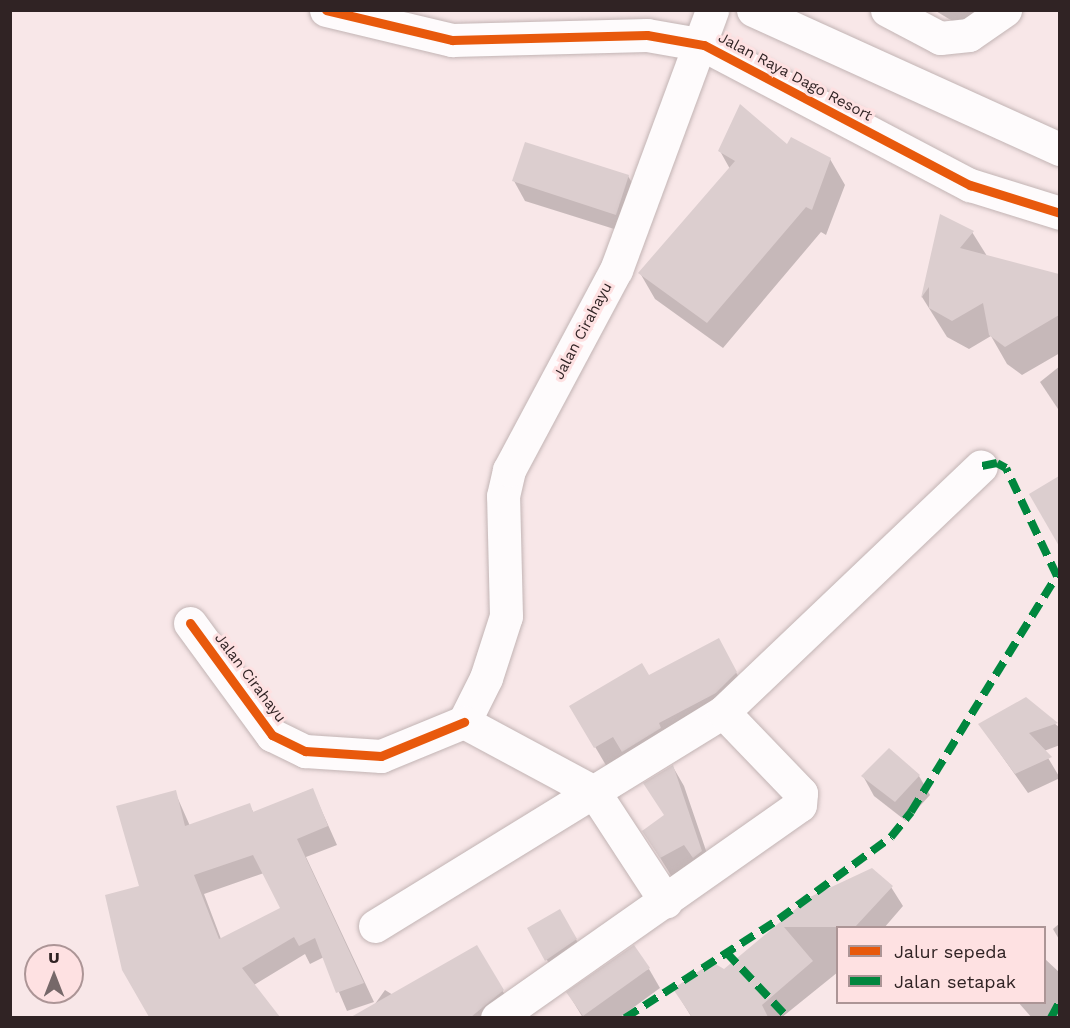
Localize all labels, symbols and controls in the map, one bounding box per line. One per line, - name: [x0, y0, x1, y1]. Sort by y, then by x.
- street label: Jalan Raya Dago Resort: [715, 29, 875, 125]
- street label: Jalan Cirahayu: [550, 279, 616, 383]
- street label: Jalan Cirahayu: [211, 630, 289, 726]
- legend: [836, 926, 1046, 1004]
- text: Jalur sepeda: [894, 941, 1007, 962]
- north arrow: [24, 944, 84, 1004]
- text: U: [48, 948, 60, 967]
- text: Jalan setapak: [894, 971, 1016, 992]

